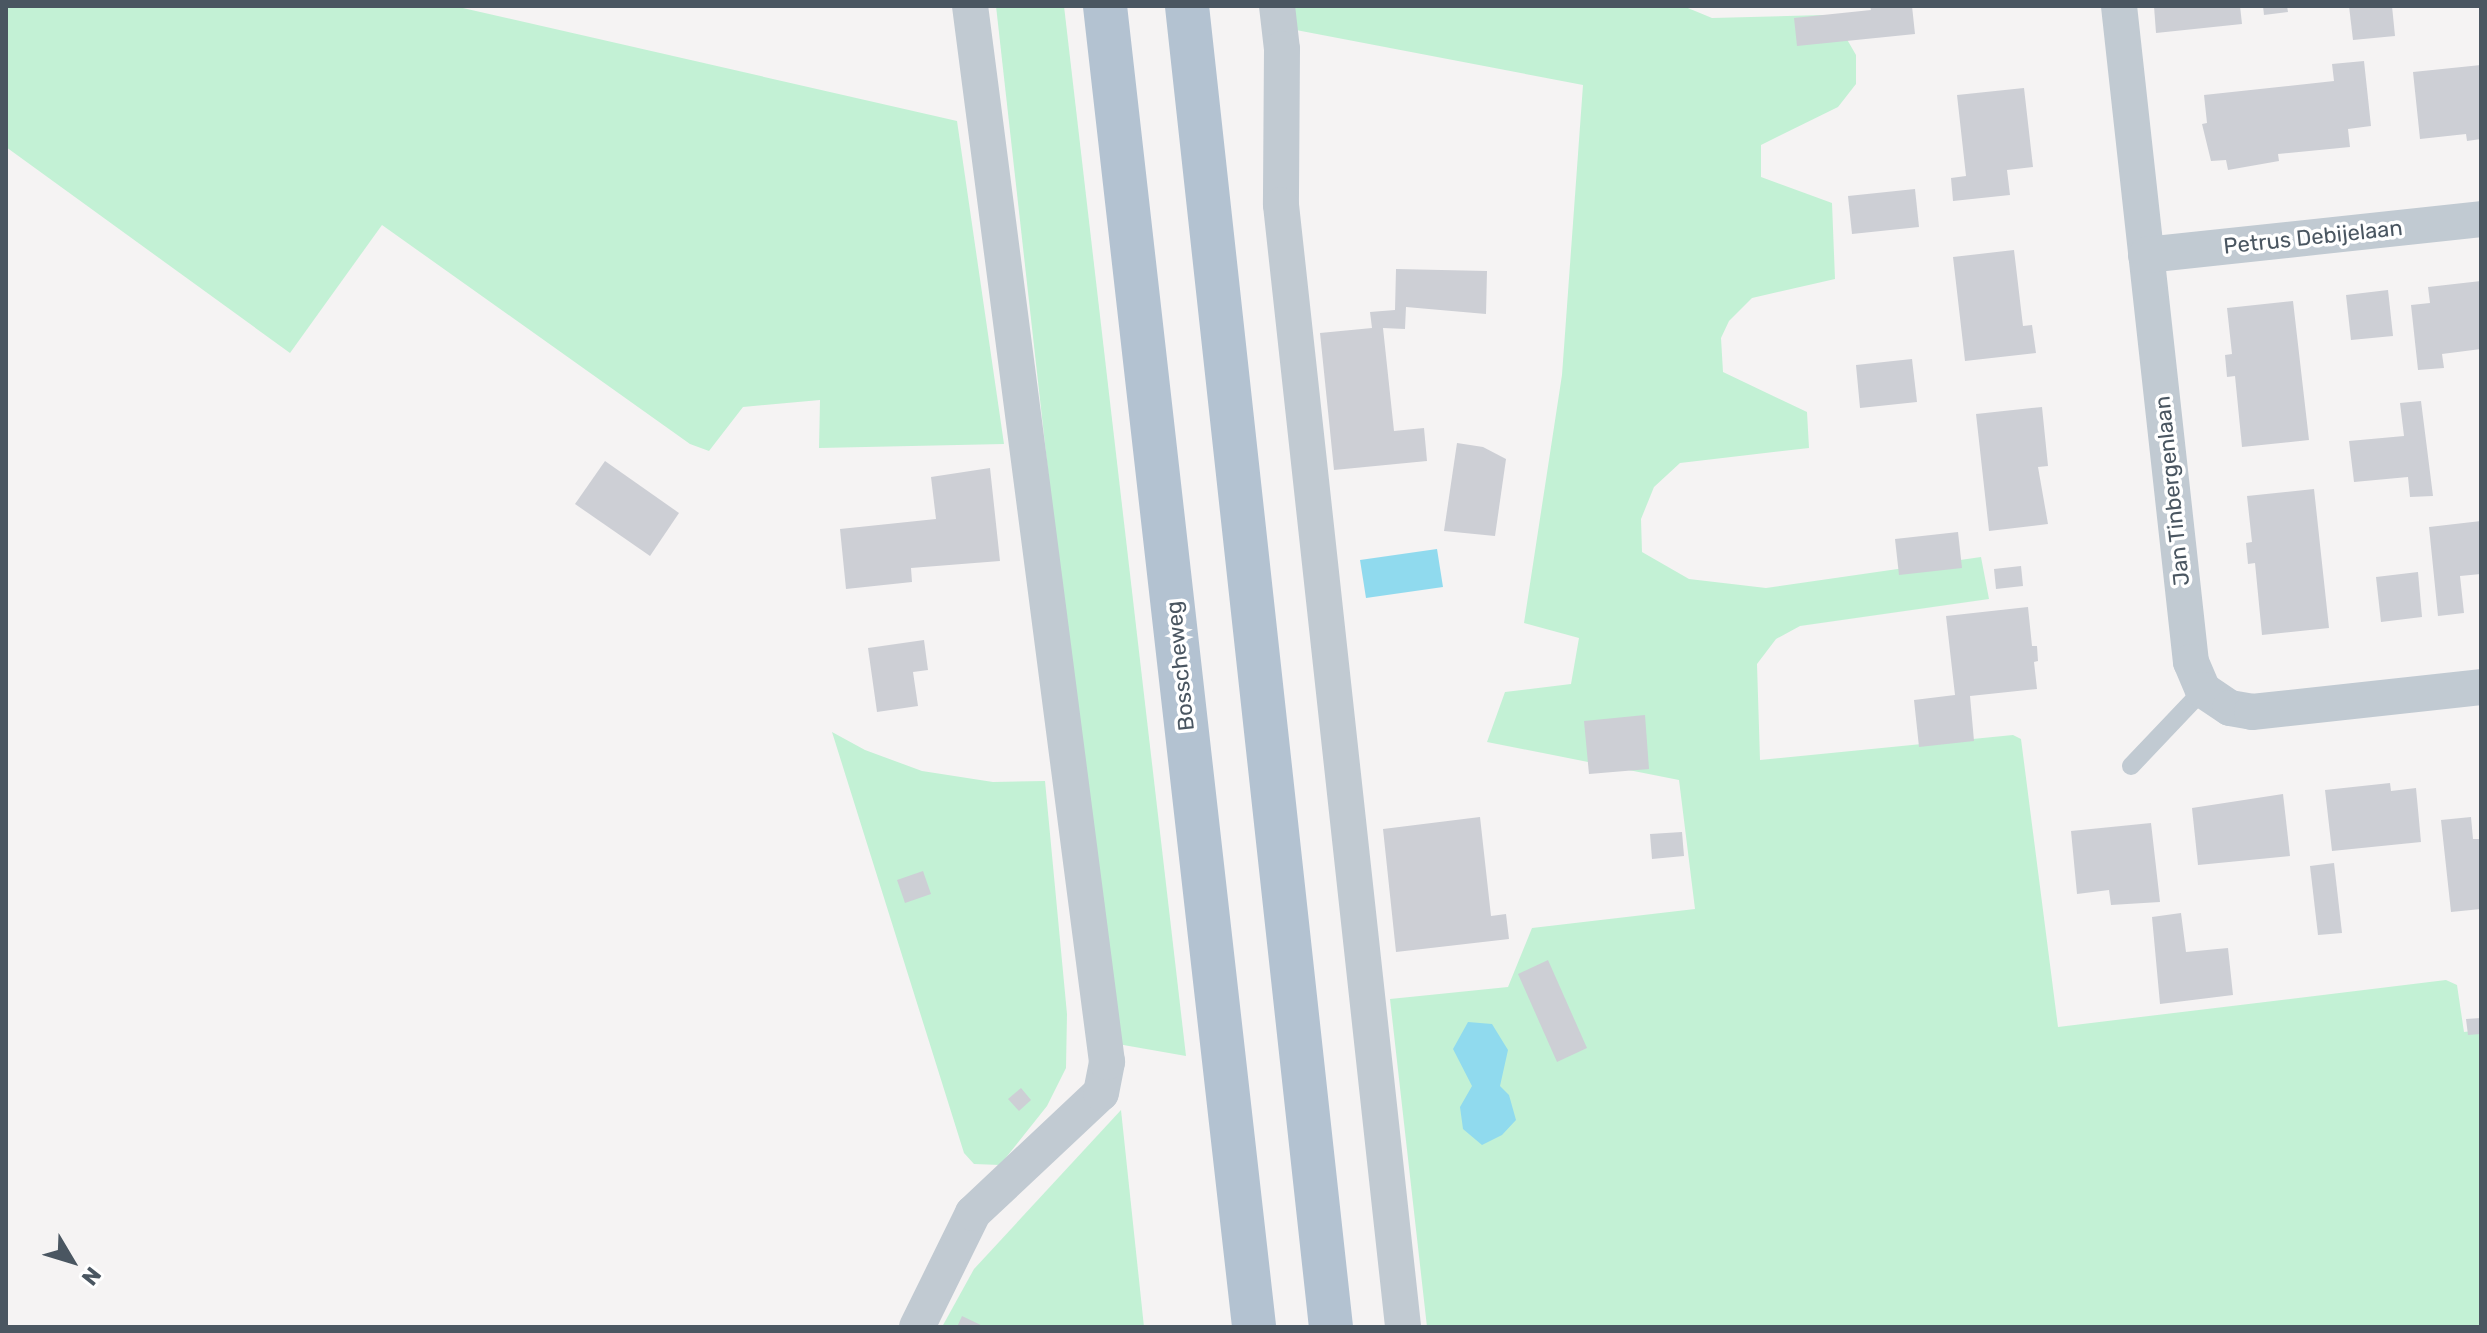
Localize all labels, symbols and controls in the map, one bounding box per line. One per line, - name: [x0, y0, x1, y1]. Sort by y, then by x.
- street label: Petrus Debijelaan: [2222, 214, 2404, 260]
- street label: Jan Tinbergenlaan: [2149, 394, 2195, 588]
- street label: Bosscheweg: [1160, 600, 1200, 732]
- north arrow: [32, 1221, 112, 1301]
- text: N: [76, 1262, 107, 1291]

